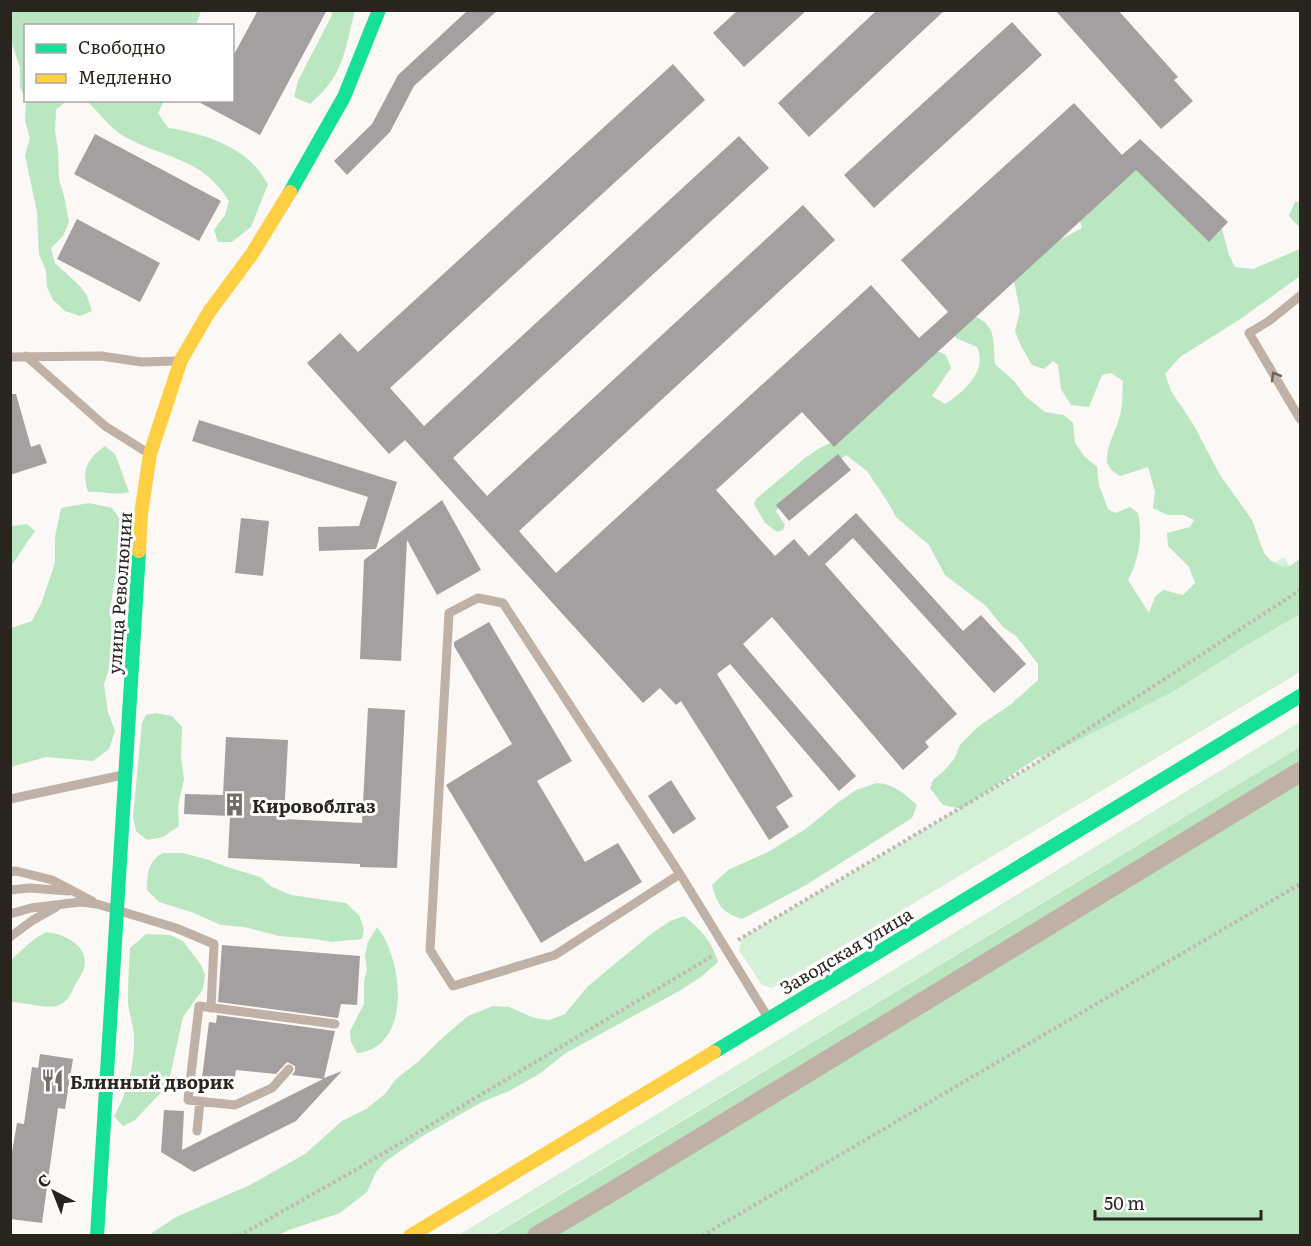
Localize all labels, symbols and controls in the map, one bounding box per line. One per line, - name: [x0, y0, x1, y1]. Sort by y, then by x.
- legend: [24, 24, 234, 102]
- text: Свободно: [78, 33, 166, 60]
- text: Медленно: [78, 63, 172, 90]
- one-way arrow: [1271, 372, 1282, 382]
- street label: улица Революции: [100, 511, 138, 675]
- building icon: Кировоблгаз: [221, 792, 247, 818]
- place label: Кировоблгаз: [252, 792, 376, 819]
- street label: Заводская улица: [774, 899, 918, 1000]
- restaurant icon: Блинный дворик: [39, 1068, 65, 1094]
- place label: Блинный дворик: [70, 1068, 234, 1095]
- north arrow: [24, 1162, 84, 1222]
- text: С: [31, 1167, 56, 1193]
- scale bar: [1095, 1183, 1262, 1221]
- text: 50 m: [1104, 1189, 1145, 1216]

